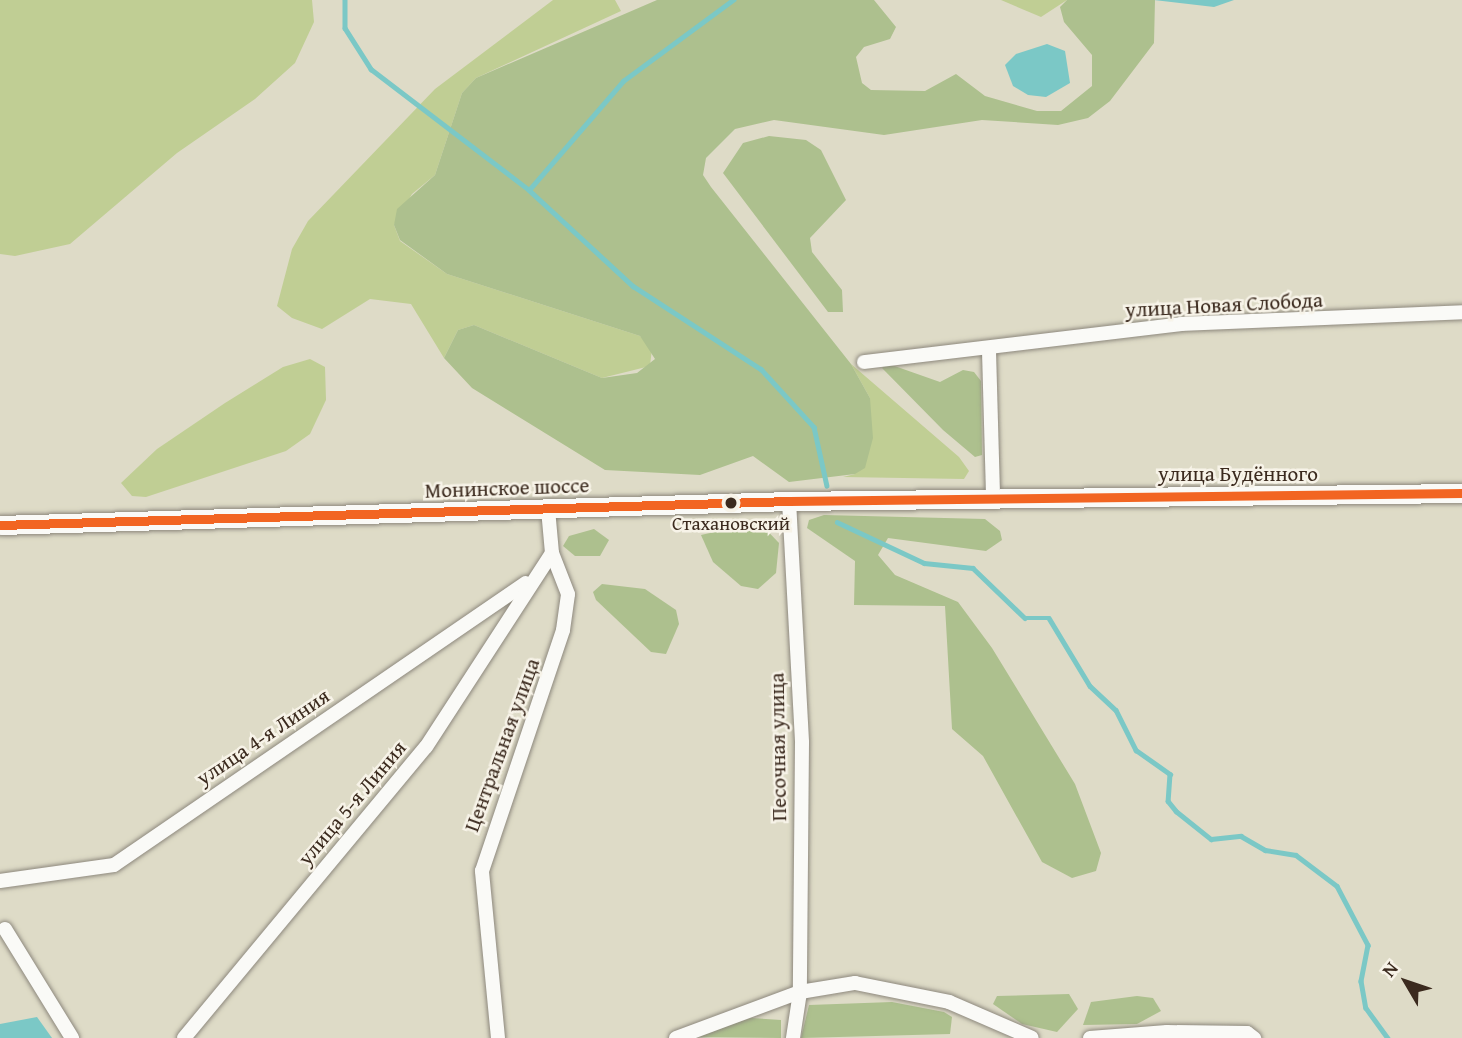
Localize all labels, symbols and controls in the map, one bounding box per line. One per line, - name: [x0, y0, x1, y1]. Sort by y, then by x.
- street label: улица Новая Слобода: [1124, 287, 1324, 323]
- street label: улица Будённого: [1158, 461, 1318, 487]
- street label: Монинское шоссе: [424, 473, 590, 503]
- marker: Стахановский: [724, 496, 738, 510]
- place label: Стахановский: [672, 513, 790, 535]
- street label: Центральная улица: [459, 655, 545, 835]
- street label: Песочная улица: [764, 672, 792, 822]
- street label: улица 4-я Линия: [192, 683, 334, 791]
- street label: улица 5-я Линия: [293, 736, 411, 870]
- north arrow: [1371, 947, 1441, 1017]
- text: N: [1375, 955, 1405, 983]

